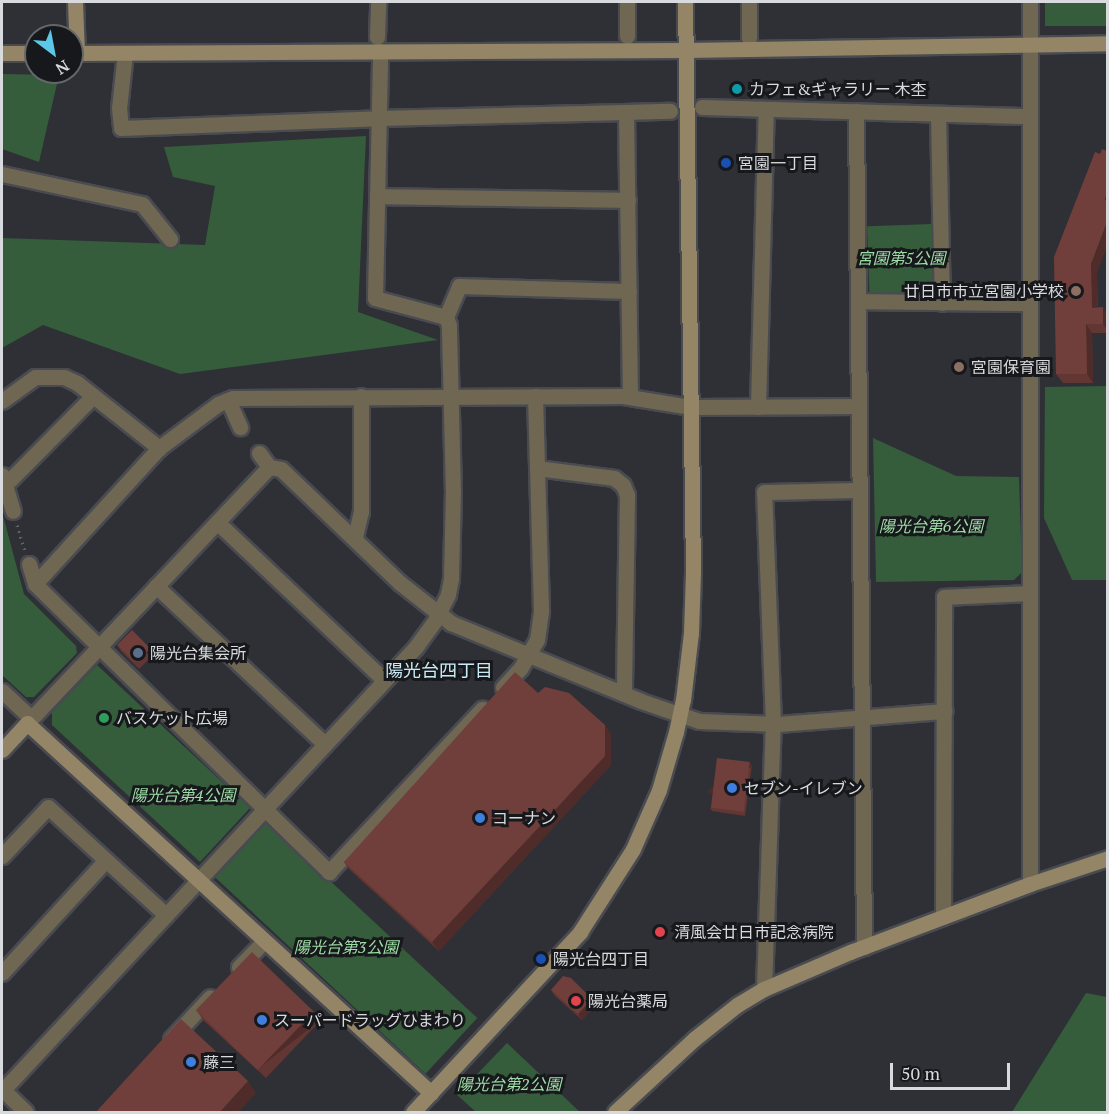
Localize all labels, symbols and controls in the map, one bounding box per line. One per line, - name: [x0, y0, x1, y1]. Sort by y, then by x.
- north arrow: [24, 24, 84, 84]
- text: N: [52, 55, 73, 80]
- place label: カフェ&ギャラリー 木杢: [749, 79, 927, 99]
- marker: カフェ&ギャラリー 木杢: [730, 82, 744, 96]
- place label: 宮園一丁目: [738, 153, 818, 173]
- marker: 宮園一丁目: [719, 156, 733, 170]
- park label: 宮園第5公園: [857, 248, 945, 268]
- place label: 廿日市市立宮園小学校: [904, 281, 1064, 301]
- marker: 廿日市市立宮園小学校: [1069, 284, 1083, 298]
- place label: 宮園保育園: [971, 357, 1051, 377]
- marker: 宮園保育園: [952, 360, 966, 374]
- park label: 陽光台第6公園: [879, 516, 983, 536]
- place label: 陽光台集会所: [150, 643, 246, 663]
- marker: 陽光台集会所: [131, 646, 145, 660]
- district label: 陽光台四丁目: [385, 659, 493, 681]
- place label: バスケット広場: [116, 708, 228, 728]
- marker: バスケット広場: [97, 711, 111, 725]
- place label: セブン-イレブン: [744, 778, 863, 798]
- marker: セブン-イレブン: [725, 781, 739, 795]
- park label: 陽光台第4公園: [131, 785, 235, 805]
- place label: コーナン: [492, 808, 556, 828]
- marker: コーナン: [473, 811, 487, 825]
- place label: 清風会廿日市記念病院: [674, 922, 834, 942]
- marker: 清風会廿日市記念病院: [651, 923, 669, 941]
- park label: 陽光台第3公園: [294, 937, 398, 957]
- place label: 陽光台四丁目: [553, 949, 649, 969]
- marker: 陽光台四丁目: [534, 952, 548, 966]
- place label: 陽光台薬局: [588, 991, 668, 1011]
- marker: 陽光台薬局: [569, 994, 583, 1008]
- place label: スーパードラッグひまわり: [274, 1010, 466, 1030]
- marker: スーパードラッグひまわり: [255, 1013, 269, 1027]
- scale bar: [893, 1051, 1013, 1089]
- place label: 藤三: [203, 1052, 235, 1072]
- marker: 藤三: [184, 1055, 198, 1069]
- text: 50 m: [901, 1061, 940, 1085]
- park label: 陽光台第2公園: [457, 1074, 561, 1094]

